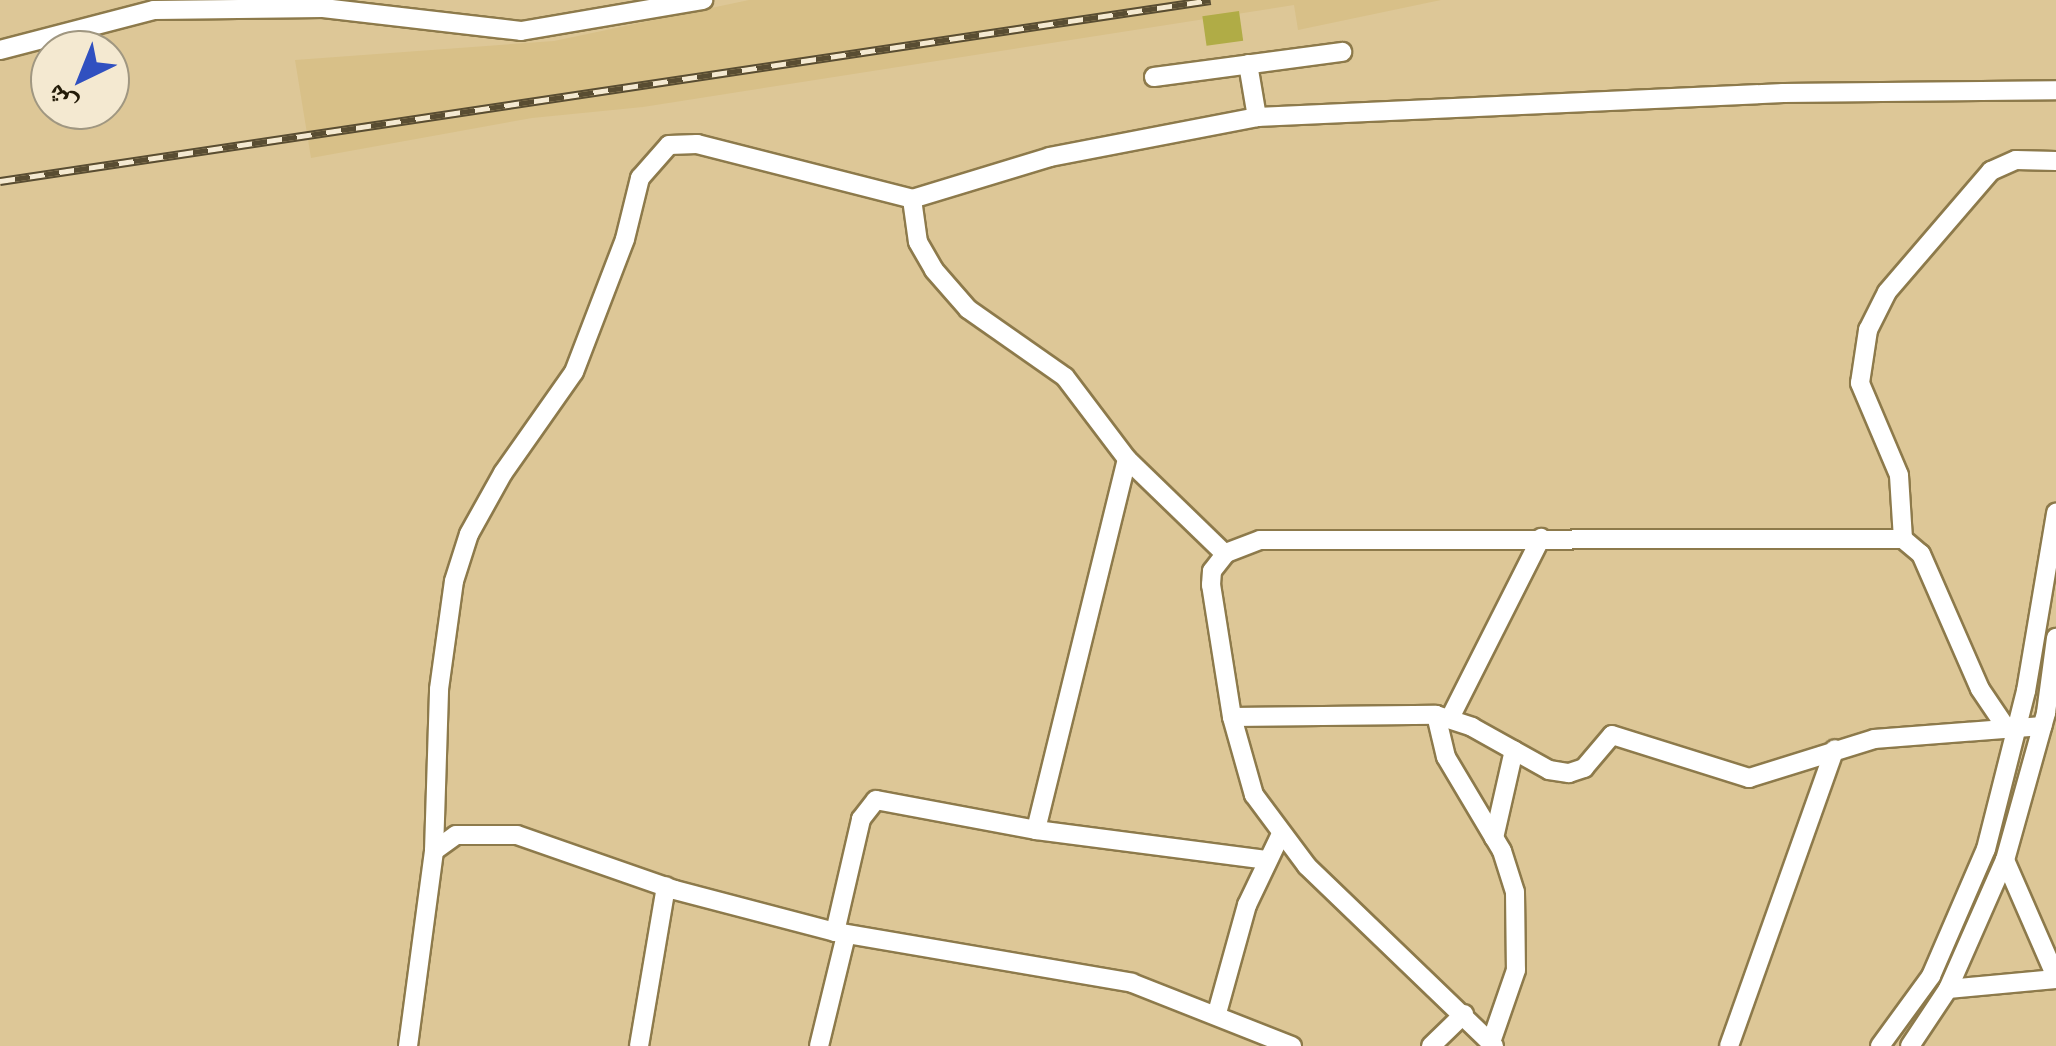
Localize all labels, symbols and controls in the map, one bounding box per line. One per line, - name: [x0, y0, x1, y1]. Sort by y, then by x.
- north arrow: [30, 30, 130, 130]
- text: ش: [38, 78, 83, 124]

